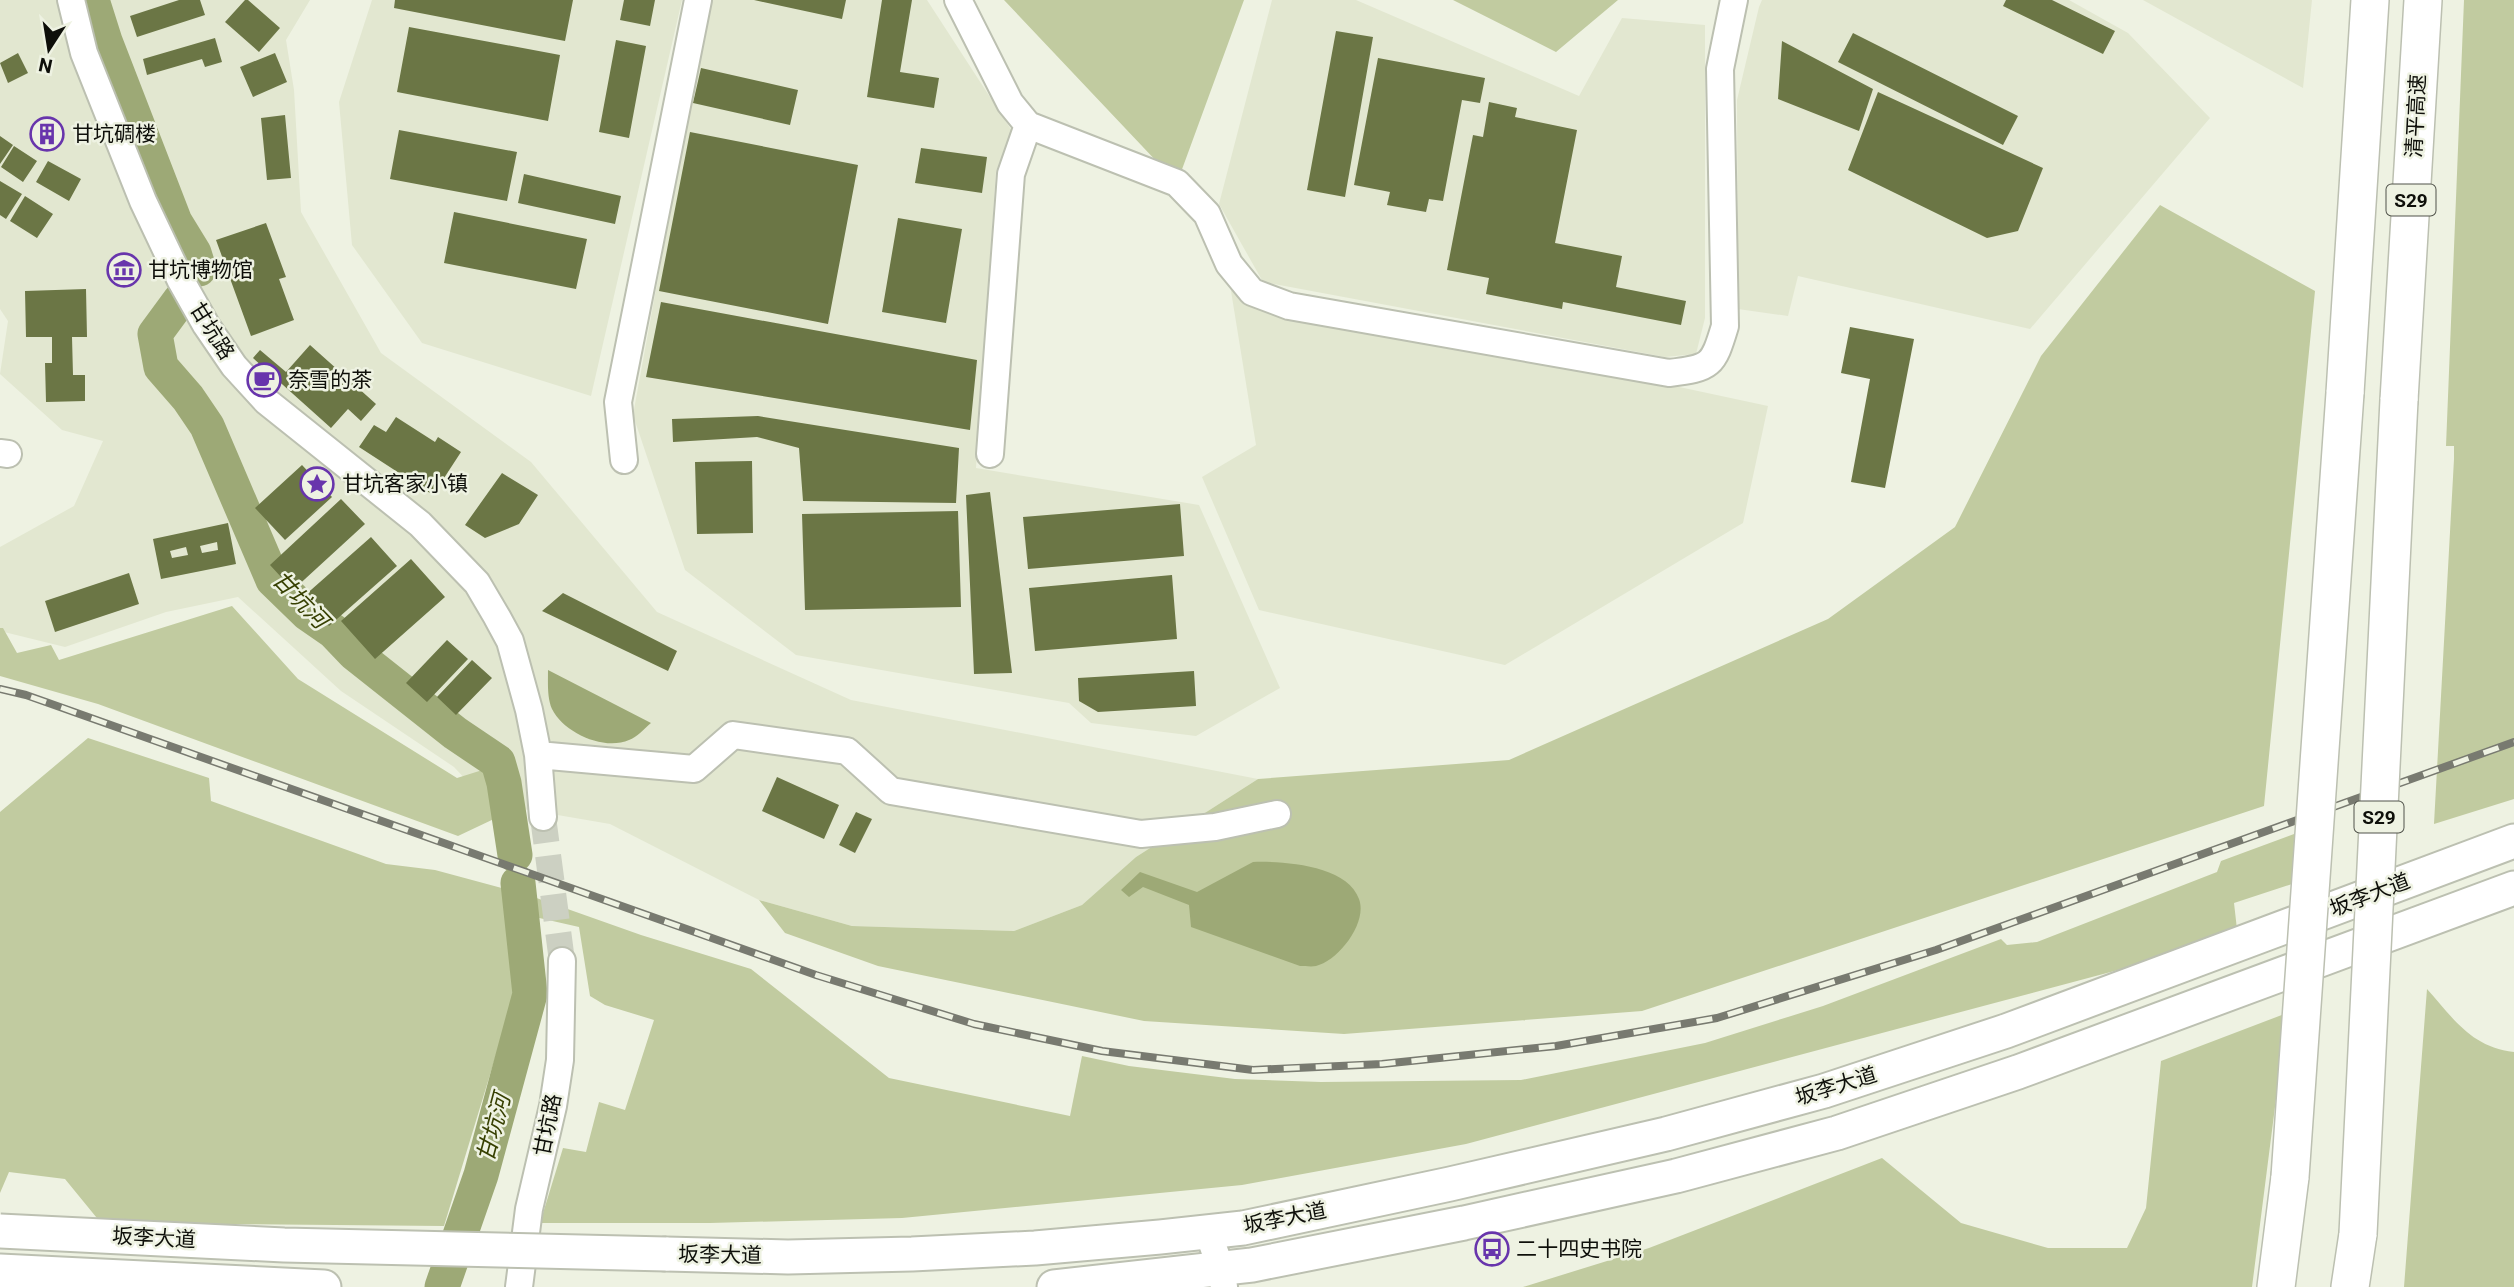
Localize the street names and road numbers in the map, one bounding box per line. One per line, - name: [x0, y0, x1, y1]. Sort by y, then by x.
- street label: 清平高速: [2402, 73, 2430, 159]
- road number: S29: [2386, 184, 2436, 216]
- street label: 甘坑路: [185, 298, 239, 364]
- road number: S29: [2354, 802, 2404, 832]
- street label: 坂李大道: [2326, 869, 2414, 921]
- street label: 坂李大道: [1792, 1062, 1880, 1110]
- street label: 甘坑路: [530, 1092, 566, 1158]
- street label: 坂李大道: [1241, 1198, 1329, 1238]
- street label: 坂李大道: [111, 1224, 197, 1252]
- street label: 坂李大道: [678, 1242, 762, 1268]

